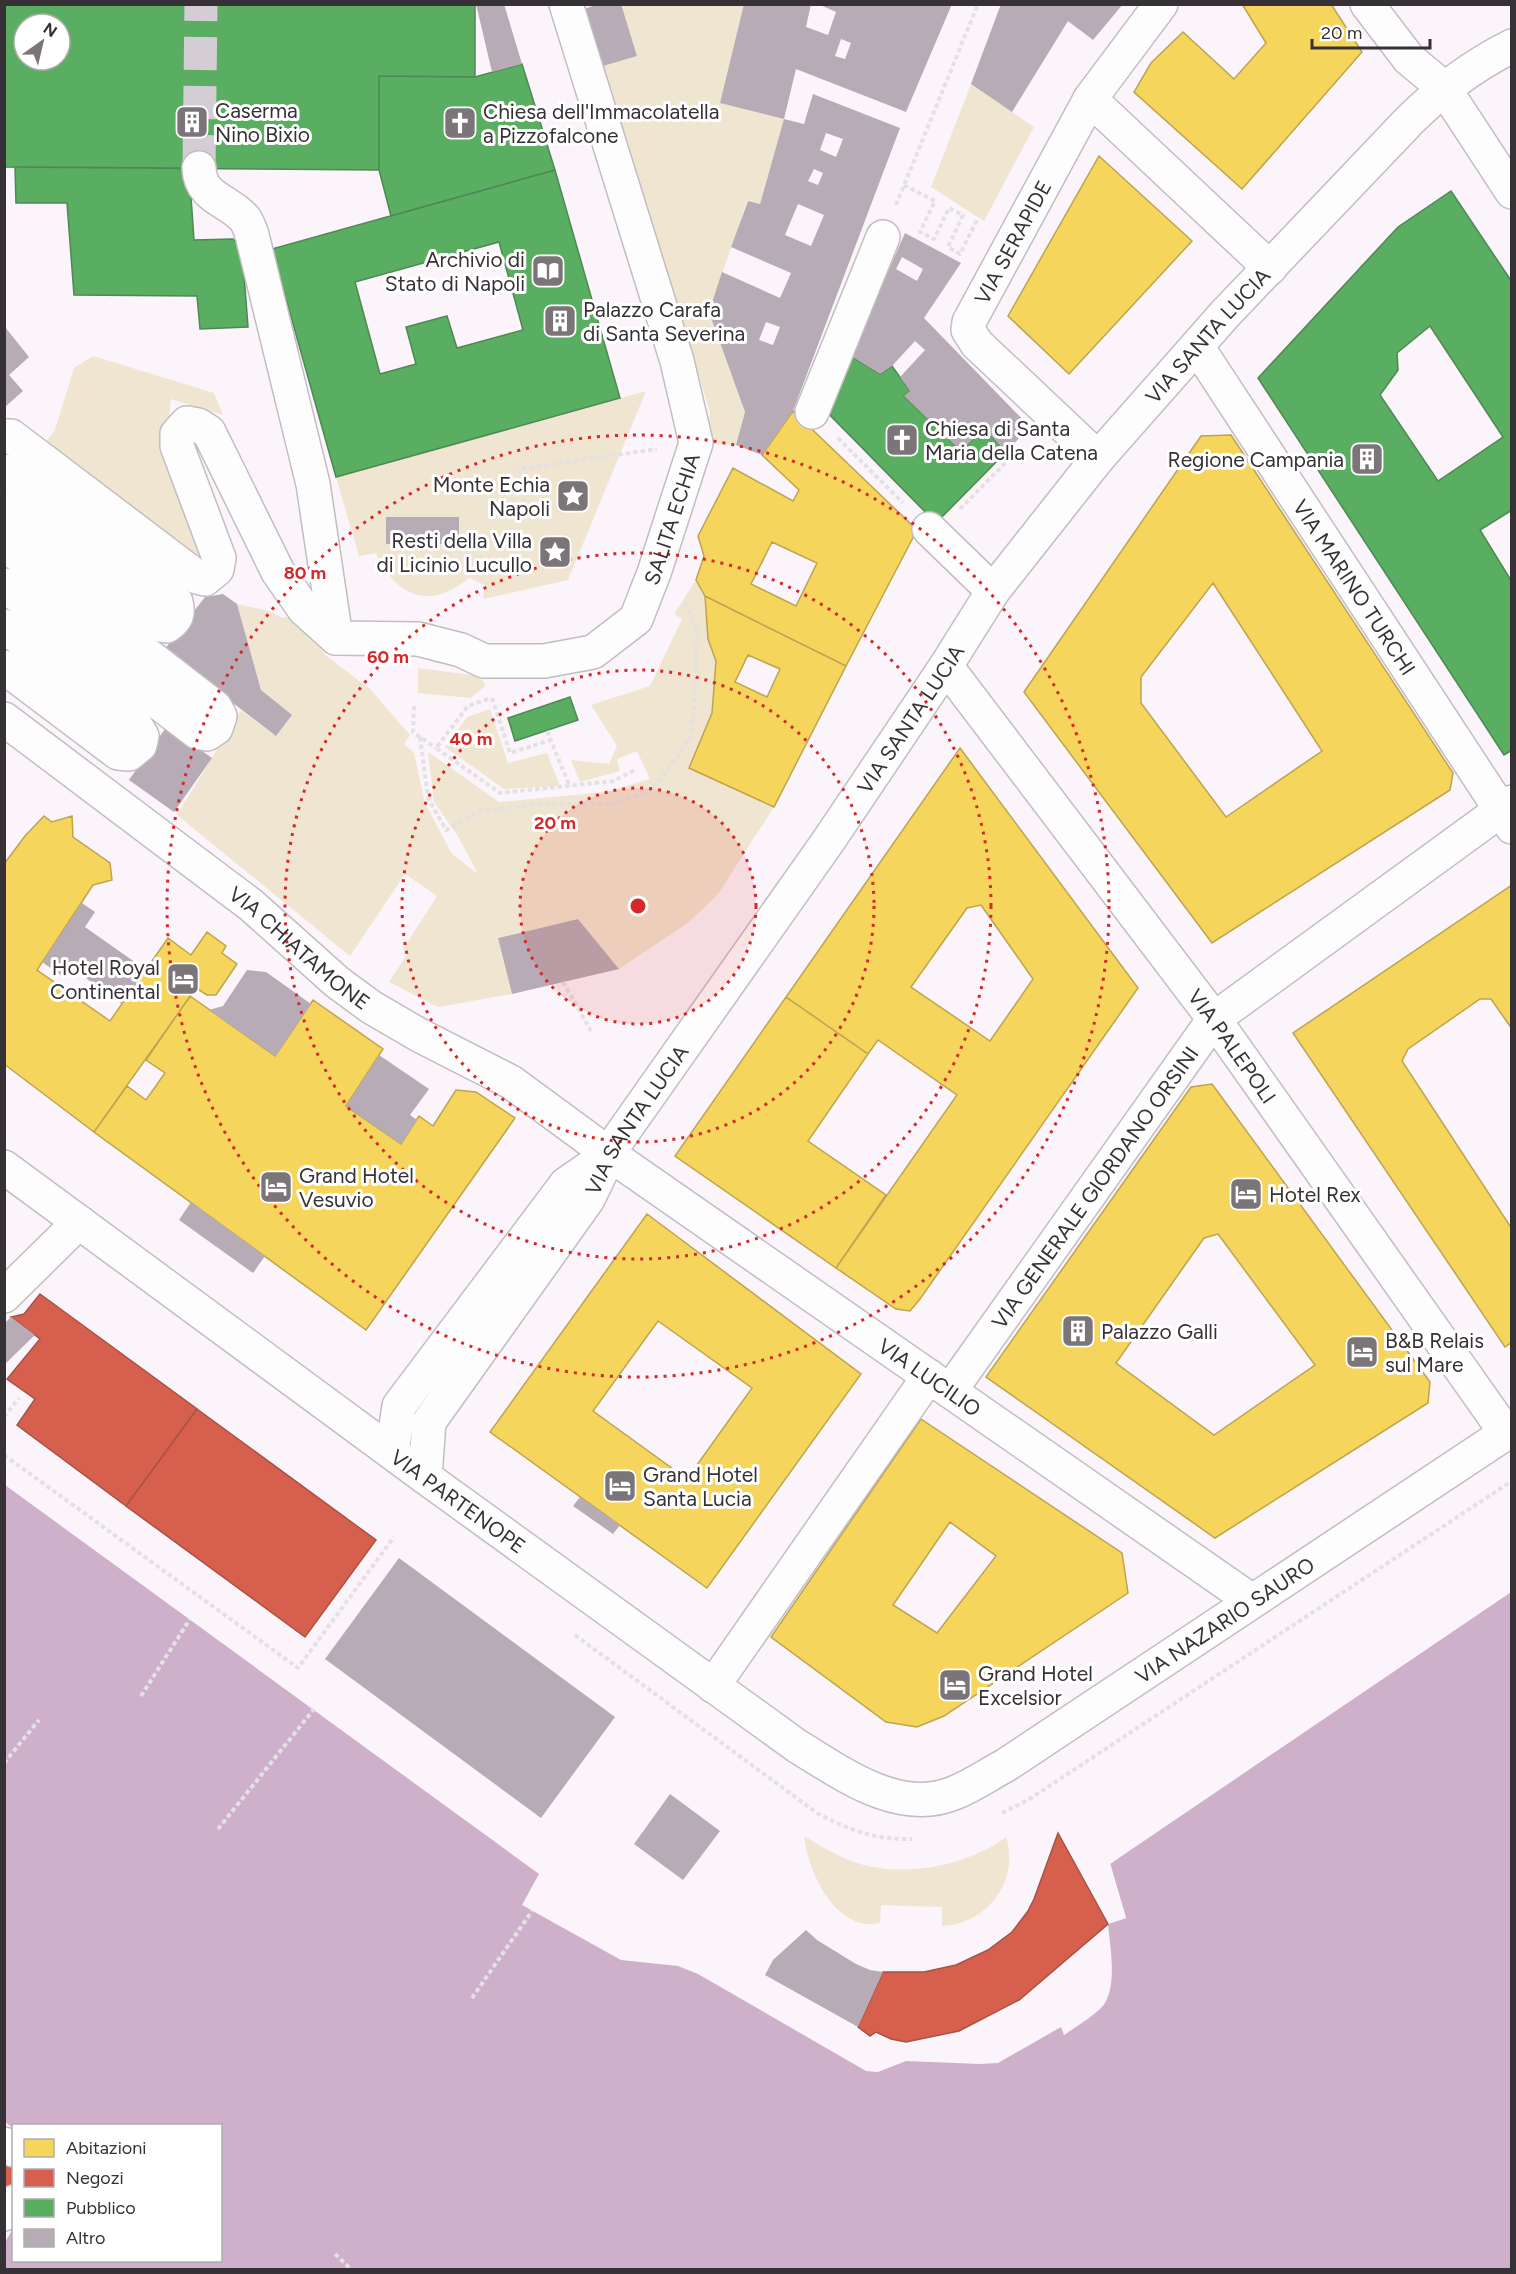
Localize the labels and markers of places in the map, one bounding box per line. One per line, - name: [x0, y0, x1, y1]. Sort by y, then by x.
- place label: Caserma Nino Bixio: [215, 98, 310, 147]
- place label: Chiesa dell'Immacolatella a Pizzofalcone: [483, 99, 719, 148]
- building icon: Caserma Nino Bixio: [174, 104, 210, 140]
- church icon: Chiesa dell'Immacolatella a Pizzofalcone: [442, 105, 478, 141]
- place label: Archivio di Stato di Napoli: [385, 247, 525, 296]
- library icon: Archivio di Stato di Napoli: [530, 253, 566, 289]
- place label: Palazzo Carafa di Santa Severina: [583, 297, 745, 346]
- building icon: Palazzo Carafa di Santa Severina: [542, 303, 578, 339]
- place label: Chiesa di Santa Maria della Catena: [925, 416, 1098, 465]
- church icon: Chiesa di Santa Maria della Catena: [884, 422, 920, 458]
- building icon: Regione Campania: [1349, 441, 1385, 477]
- place label: Regione Campania: [1167, 447, 1344, 472]
- place label: Monte Echia Napoli: [433, 472, 550, 521]
- place icon: Monte Echia Napoli: [555, 478, 591, 514]
- place label: Resti della Villa di Licinio Lucullo: [377, 528, 532, 577]
- place icon: Resti della Villa di Licinio Lucullo: [537, 534, 573, 570]
- centre of rings: [628, 896, 648, 916]
- place label: Hotel Royal Continental: [50, 955, 160, 1004]
- hotel icon: Hotel Royal Continental: [165, 961, 201, 997]
- place label: Grand Hotel Vesuvio: [299, 1163, 414, 1212]
- hotel icon: Grand Hotel Vesuvio: [258, 1169, 294, 1205]
- hotel icon: Hotel Rex: [1228, 1176, 1264, 1212]
- place label: Hotel Rex: [1269, 1182, 1361, 1207]
- building icon: Palazzo Galli: [1060, 1313, 1096, 1349]
- place label: Palazzo Galli: [1101, 1319, 1218, 1344]
- place label: B&B Relais sul Mare: [1385, 1328, 1484, 1377]
- hotel icon: B&B Relais sul Mare: [1344, 1334, 1380, 1370]
- place label: Grand Hotel Santa Lucia: [643, 1462, 758, 1511]
- hotel icon: Grand Hotel Santa Lucia: [602, 1468, 638, 1504]
- place label: Grand Hotel Excelsior: [978, 1661, 1093, 1710]
- hotel icon: Grand Hotel Excelsior: [937, 1667, 973, 1703]

